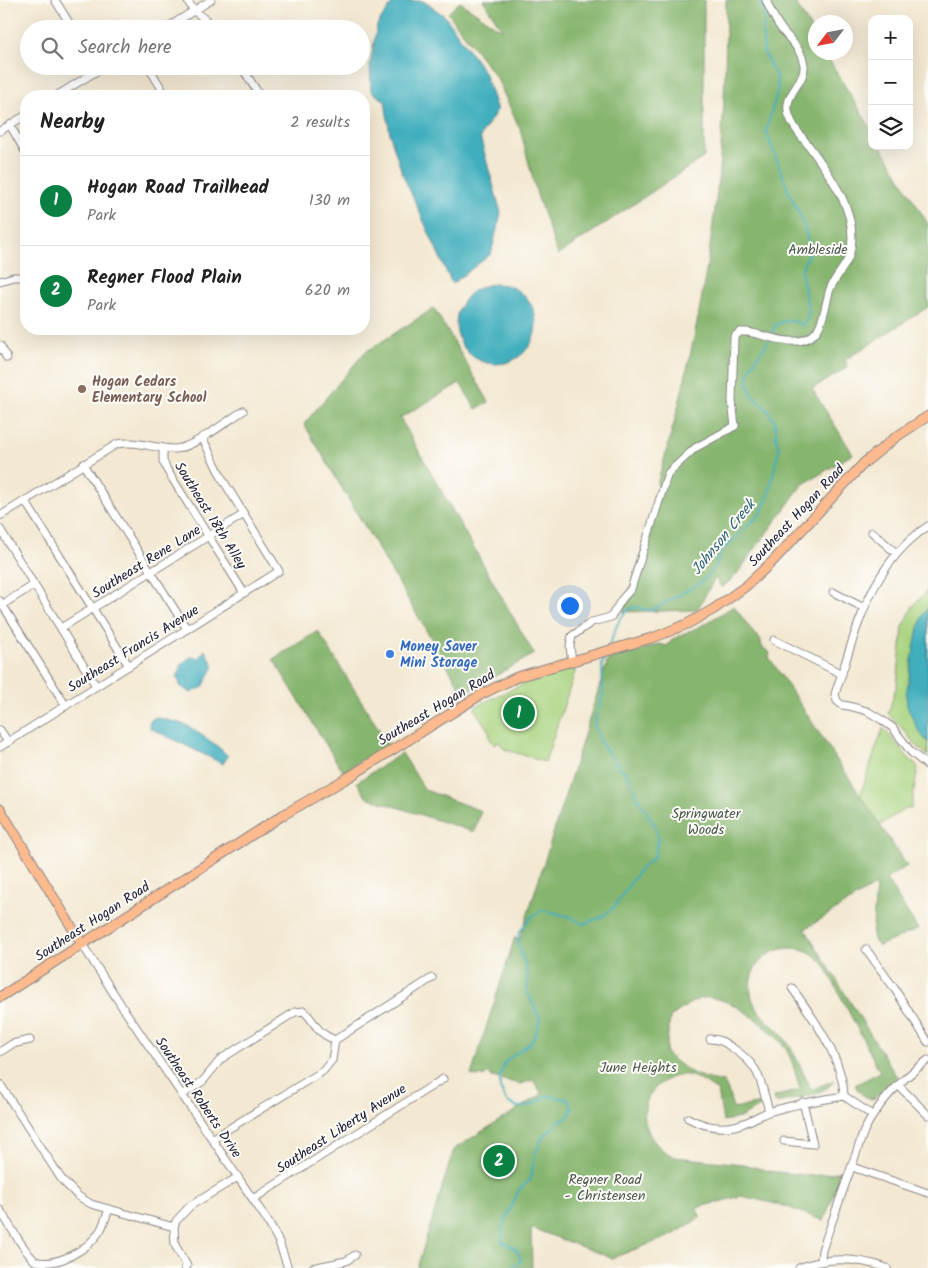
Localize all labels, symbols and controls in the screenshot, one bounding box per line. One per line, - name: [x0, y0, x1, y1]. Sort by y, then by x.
- north arrow: [808, 15, 853, 60]
- map controls: [868, 15, 913, 150]
- button: +: [868, 15, 913, 60]
- search box: [20, 20, 370, 75]
- text: Search here: [78, 33, 172, 63]
- icon: search: [38, 34, 66, 62]
- button: −: [868, 60, 913, 105]
- button: layers: [868, 105, 913, 150]
- text: Nearby: [40, 106, 105, 139]
- text: 2 results: [290, 110, 350, 135]
- text: Hogan Road Trailhead: [87, 173, 269, 203]
- text: 1: [54, 188, 58, 213]
- text: 130 m: [309, 188, 350, 213]
- text: Park: [87, 203, 116, 228]
- park label: Ambleside: [788, 239, 848, 261]
- text: Regner Flood Plain: [87, 263, 242, 293]
- text: 2: [51, 278, 61, 303]
- text: 620 m: [305, 278, 350, 303]
- text: Park: [87, 293, 116, 318]
- place label: Hogan Cedars Elementary School: [92, 371, 207, 409]
- marker: Hogan Cedars Elementary School: [76, 383, 88, 395]
- street label: Southeast 18th Alley: [168, 458, 252, 574]
- street label: Southeast Hogan Road: [743, 459, 851, 572]
- water label: Johnson Creek: [686, 493, 763, 581]
- street label: Southeast Rene Lane: [88, 519, 206, 604]
- your location: [557, 593, 583, 619]
- street label: Southeast Francis Avenue: [63, 599, 204, 698]
- place label: Money Saver Mini Storage: [400, 636, 478, 674]
- marker: Money Saver Mini Storage: [384, 648, 396, 660]
- street label: Southeast Hogan Road: [374, 664, 500, 752]
- pin: 1: [503, 694, 535, 732]
- park label: Springwater Woods: [672, 803, 742, 841]
- street label: Southeast Hogan Road: [31, 876, 155, 967]
- street label: Southeast Roberts Drive: [149, 1032, 247, 1163]
- park label: June Heights: [599, 1057, 677, 1079]
- street label: Southeast Liberty Avenue: [272, 1078, 412, 1179]
- pin: 2: [483, 1142, 515, 1180]
- park label: Regner Road - Christensen: [565, 1169, 645, 1207]

